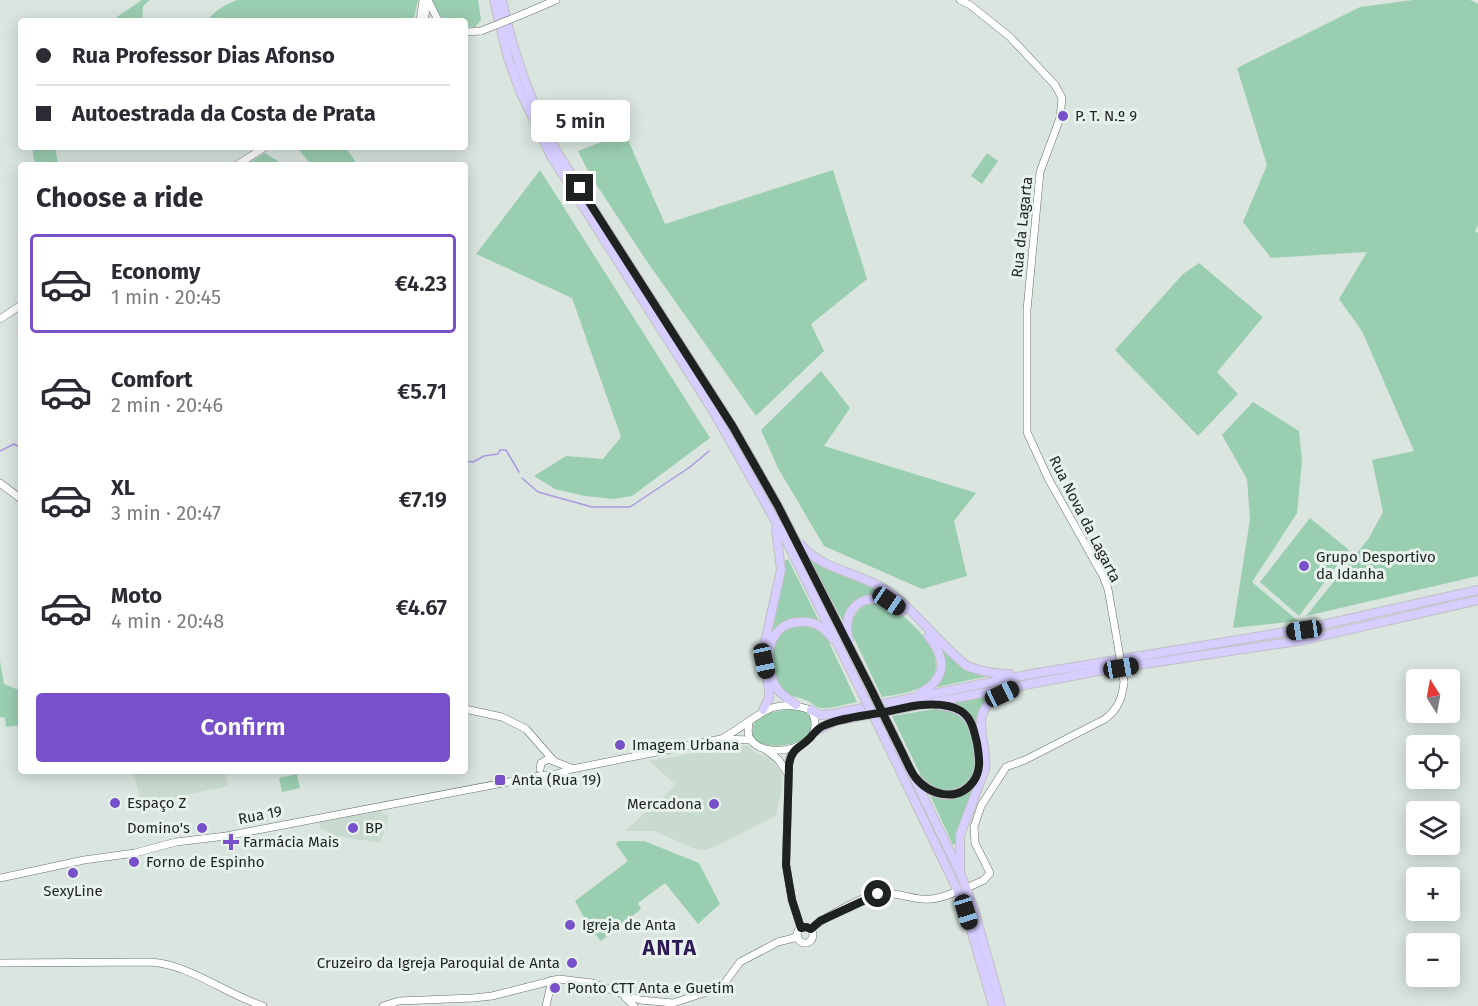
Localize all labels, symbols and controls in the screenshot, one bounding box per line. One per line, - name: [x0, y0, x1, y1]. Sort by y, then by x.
- text: Rua Professor Dias Afonso: [72, 42, 335, 69]
- text: Autoestrada da Costa de Prata: [72, 100, 376, 127]
- callout: 5 min: [530, 101, 630, 143]
- place label: P. T. N.º 9: [1075, 107, 1137, 125]
- text: 5 min: [556, 109, 605, 133]
- marker: P. T. N.º 9: [1056, 109, 1070, 123]
- route end: [566, 174, 593, 201]
- street label: Rua da Lagarta: [1008, 176, 1036, 278]
- text: Choose a ride: [36, 182, 203, 214]
- icon: car: [39, 257, 93, 311]
- text: Economy: [111, 258, 200, 285]
- text: €4.23: [395, 270, 447, 297]
- text: 1 min · 20:45: [111, 285, 221, 309]
- icon: car: [39, 365, 93, 419]
- text: Comfort: [111, 366, 192, 393]
- text: €5.71: [397, 378, 447, 405]
- text: 2 min · 20:46: [111, 393, 223, 417]
- street label: Rua Nova da Lagarta: [1045, 453, 1125, 585]
- icon: car: [39, 473, 93, 527]
- text: XL: [111, 474, 135, 501]
- text: €7.19: [399, 486, 447, 513]
- text: 3 min · 20:47: [111, 501, 221, 525]
- place label: Grupo Desportivo da Idanha: [1316, 548, 1436, 583]
- marker: Grupo Desportivo da Idanha: [1297, 559, 1311, 573]
- icon: car: [39, 581, 93, 635]
- text: Moto: [111, 582, 162, 609]
- car: [869, 583, 909, 619]
- text: €4.67: [396, 594, 447, 621]
- text: 4 min · 20:48: [111, 609, 224, 633]
- car: [1285, 619, 1323, 641]
- car: [751, 642, 777, 680]
- car: [1102, 656, 1140, 680]
- north arrow: [1406, 669, 1460, 723]
- map controls: [1406, 669, 1460, 987]
- car: [982, 678, 1022, 710]
- button: Confirm: [36, 693, 450, 762]
- button: locate: [1406, 735, 1460, 789]
- place label: Imagem Urbana: [632, 736, 739, 754]
- marker: Imagem Urbana: [613, 738, 627, 752]
- place label: Anta (Rua 19): [512, 771, 601, 789]
- marker: Anta (Rua 19): [493, 773, 507, 787]
- place label: Espaço Z: [127, 794, 186, 812]
- place label: Mercadona: [627, 795, 702, 813]
- marker: Espaço Z: [108, 796, 122, 810]
- marker: Mercadona: [707, 797, 721, 811]
- button: layers: [1406, 801, 1460, 855]
- street label: Rua 19: [237, 802, 284, 828]
- place label: Domino's: [127, 819, 190, 837]
- place label: BP: [365, 819, 383, 837]
- marker: Domino's: [195, 821, 209, 835]
- marker: BP: [346, 821, 360, 835]
- place label: Farmácia Mais: [243, 833, 339, 851]
- marker: Farmácia Mais: [224, 835, 238, 849]
- place label: Forno de Espinho: [146, 853, 264, 871]
- marker: Forno de Espinho: [127, 855, 141, 869]
- marker: SexyLine: [66, 866, 80, 880]
- button: +: [1406, 867, 1460, 921]
- route start: [864, 880, 891, 907]
- place label: SexyLine: [43, 882, 103, 900]
- car: [952, 892, 980, 932]
- place label: Igreja de Anta: [582, 916, 676, 934]
- marker: Igreja de Anta: [563, 918, 577, 932]
- button: −: [1406, 933, 1460, 987]
- district label: ANTA: [642, 935, 698, 961]
- place label: Cruzeiro da Igreja Paroquial de Anta: [317, 954, 560, 972]
- marker: Cruzeiro da Igreja Paroquial de Anta: [565, 956, 579, 970]
- place label: Ponto CTT Anta e Guetim: [567, 979, 734, 997]
- marker: Ponto CTT Anta e Guetim: [548, 981, 562, 995]

